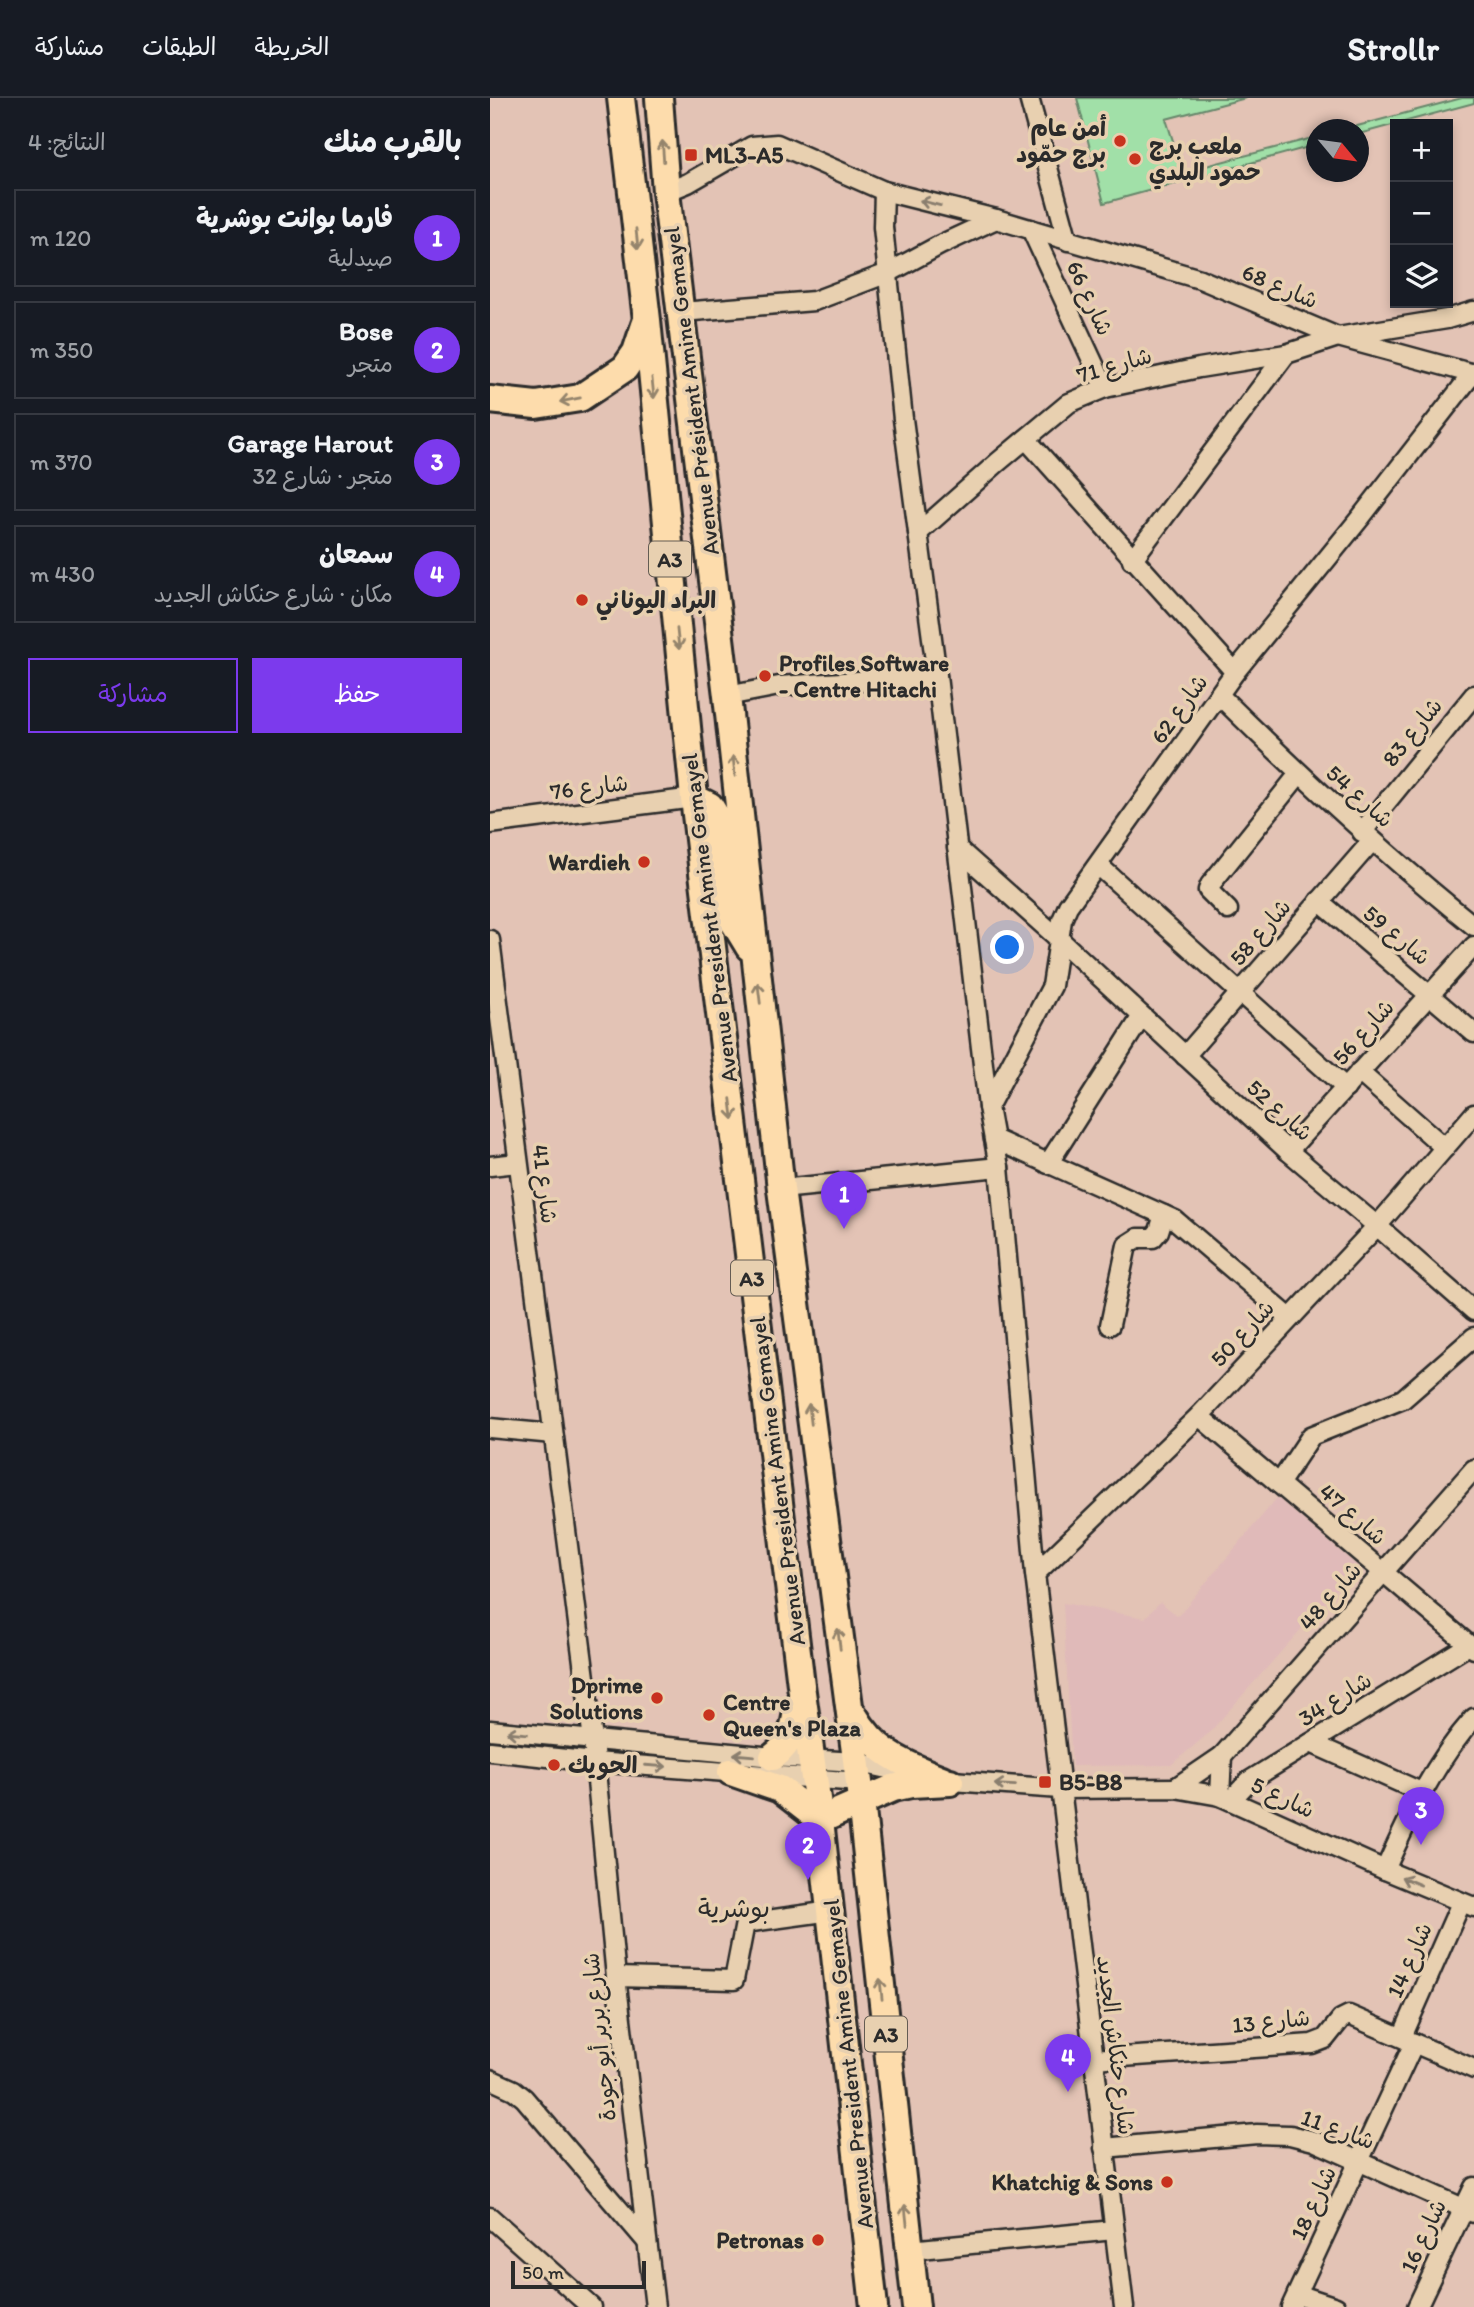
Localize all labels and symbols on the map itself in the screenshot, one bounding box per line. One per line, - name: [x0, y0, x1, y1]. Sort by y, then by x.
- place label: أمن عام برج حمّود: [1016, 114, 1107, 169]
- north arrow: [1306, 119, 1369, 182]
- place label: ملعب برج حمود البلدي: [1149, 132, 1261, 190]
- marker: أمن عام برج حمّود: [1112, 133, 1128, 149]
- one-way arrow: [656, 140, 669, 163]
- place label: ML3-A5: [705, 141, 783, 169]
- marker: ML3-A5: [683, 147, 699, 163]
- marker: ملعب برج حمود البلدي: [1127, 151, 1143, 167]
- one-way arrow: [919, 196, 942, 209]
- street label: Avenue Président Amine Gemayel: [657, 224, 725, 557]
- one-way arrow: [631, 227, 644, 250]
- street label: شارع 66: [1059, 256, 1119, 341]
- street label: شارع 68: [1237, 258, 1322, 316]
- street label: شارع 71: [1073, 341, 1155, 391]
- one-way arrow: [647, 376, 660, 399]
- one-way arrow: [559, 393, 582, 407]
- road number: A3: [649, 542, 691, 576]
- place label: البراد اليوناني: [596, 586, 716, 621]
- marker: البراد اليوناني: [574, 592, 590, 608]
- one-way arrow: [672, 627, 685, 649]
- place label: Profiles Software - Centre Hitachi: [779, 649, 949, 703]
- marker: Profiles Software - Centre Hitachi: [757, 668, 773, 684]
- street label: شارع 62: [1144, 669, 1215, 750]
- street label: شارع 83: [1376, 692, 1450, 773]
- street label: Avenue President Amine Gemayel: [675, 751, 743, 1084]
- one-way arrow: [727, 756, 740, 778]
- street label: شارع 54: [1319, 759, 1399, 835]
- street label: شارع 76: [548, 768, 630, 808]
- place label: Wardieh: [549, 848, 631, 876]
- marker: Wardieh: [636, 854, 652, 870]
- street label: شارع 58: [1223, 893, 1298, 973]
- street label: شارع 59: [1356, 899, 1436, 973]
- your location: [990, 930, 1024, 964]
- one-way arrow: [752, 982, 765, 1004]
- street label: شارع 56: [1326, 993, 1401, 1072]
- street label: شارع 52: [1240, 1073, 1319, 1148]
- one-way arrow: [725, 1098, 738, 1120]
- street label: شارع 41: [524, 1143, 564, 1225]
- pin: 1: [821, 1171, 867, 1229]
- road number: A3: [731, 1260, 773, 1296]
- street label: شارع 50: [1204, 1294, 1281, 1374]
- street label: Avenue President Amine Gemayel: [743, 1314, 811, 1647]
- one-way arrow: [803, 1403, 816, 1425]
- street label: شارع 47: [1312, 1477, 1392, 1552]
- street label: شارع 48: [1293, 1556, 1369, 1637]
- one-way arrow: [833, 1628, 846, 1651]
- street label: شارع 34: [1293, 1666, 1378, 1734]
- place label: Dprime Solutions: [550, 1671, 643, 1725]
- place label: Centre Queen's Plaza: [723, 1688, 861, 1742]
- marker: Dprime Solutions: [649, 1690, 665, 1706]
- marker: Centre Queen's Plaza: [701, 1707, 717, 1723]
- one-way arrow: [506, 1726, 529, 1739]
- one-way arrow: [733, 1748, 755, 1761]
- place label: الحويك: [568, 1751, 637, 1780]
- marker: الحويك: [546, 1757, 562, 1773]
- one-way arrow: [644, 1760, 666, 1773]
- place label: B5-B8: [1059, 1768, 1123, 1796]
- street label: شارع 5: [1246, 1770, 1319, 1826]
- marker: B5-B8: [1037, 1774, 1053, 1790]
- one-way arrow: [994, 1779, 1017, 1792]
- pin: 3: [1398, 1787, 1444, 1845]
- pin: 2: [785, 1822, 831, 1880]
- one-way arrow: [1401, 1874, 1422, 1887]
- district label: بوشرية: [698, 1892, 770, 1924]
- street label: Avenue President Amine Gemayel: [817, 1897, 879, 2230]
- street label: شارع 14: [1380, 1918, 1440, 2003]
- street label: شارع بربر أبو جودة: [576, 1951, 624, 2123]
- street label: شارع حنكاش الجديد: [1089, 1954, 1141, 2137]
- one-way arrow: [875, 1978, 888, 2001]
- street label: شارع 13: [1231, 2003, 1312, 2041]
- road number: A3: [865, 2016, 907, 2052]
- pin: 4: [1045, 2034, 1091, 2092]
- street label: شارع 11: [1297, 2103, 1379, 2157]
- street label: شارع 18: [1284, 2162, 1344, 2245]
- place label: Khatchig & Sons: [992, 2168, 1153, 2196]
- marker: Khatchig & Sons: [1159, 2174, 1175, 2190]
- street label: شارع 16: [1394, 2195, 1454, 2278]
- one-way arrow: [900, 2204, 913, 2227]
- place label: Petronas: [716, 2226, 804, 2254]
- marker: Petronas: [810, 2232, 826, 2248]
- scale bar: [511, 2258, 646, 2290]

